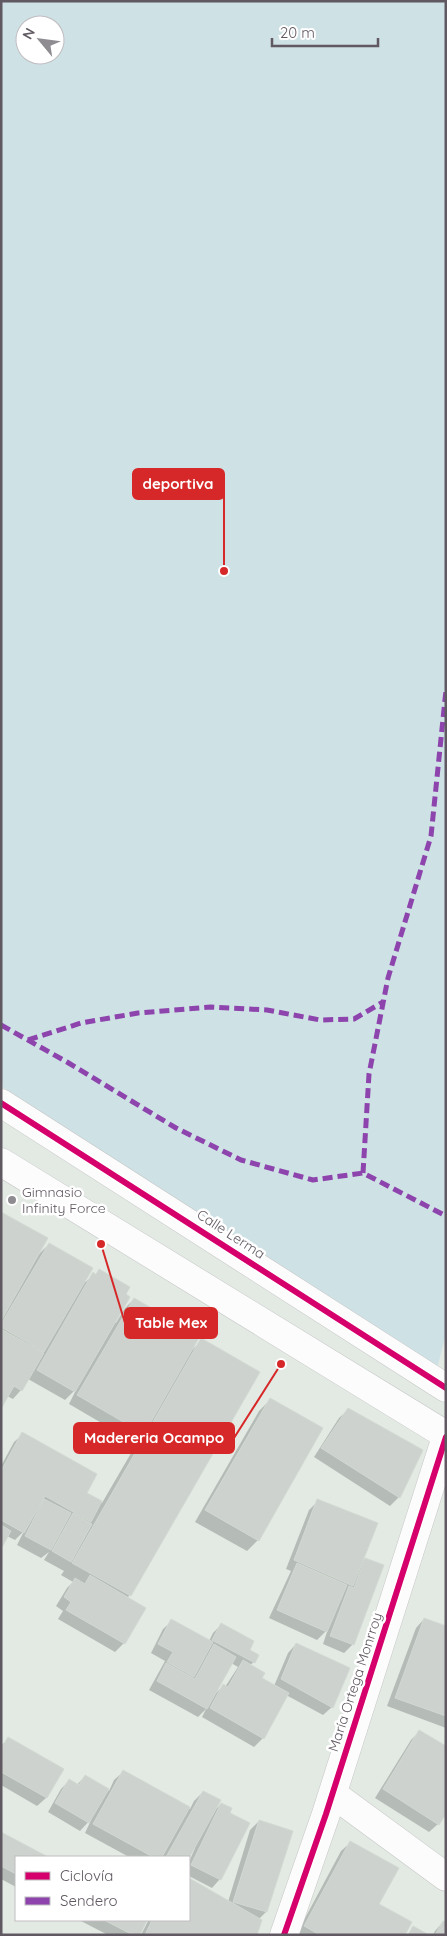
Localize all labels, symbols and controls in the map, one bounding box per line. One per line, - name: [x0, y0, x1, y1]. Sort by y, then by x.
- north arrow: [15, 15, 65, 65]
- scale bar: [272, 15, 378, 47]
- text: 20 m: [280, 23, 315, 42]
- text: N: [18, 25, 39, 43]
- callout: deportiva: [133, 469, 224, 499]
- text: deportiva: [142, 474, 214, 493]
- place label: Gimnasio Infinity Force: [22, 1183, 106, 1217]
- marker: Gimnasio Infinity Force: [6, 1194, 18, 1206]
- street label: Calle Lerma: [194, 1205, 268, 1263]
- callout: Table Mex: [125, 1308, 217, 1338]
- text: Table Mex: [135, 1313, 208, 1332]
- callout: Madereria Ocampo: [74, 1423, 234, 1453]
- text: Madereria Ocampo: [84, 1428, 224, 1447]
- street label: María Ortega Monrroy: [324, 1610, 386, 1754]
- legend: [15, 1856, 190, 1921]
- text: Ciclovía: [60, 1866, 113, 1885]
- text: Sendero: [60, 1891, 118, 1910]

